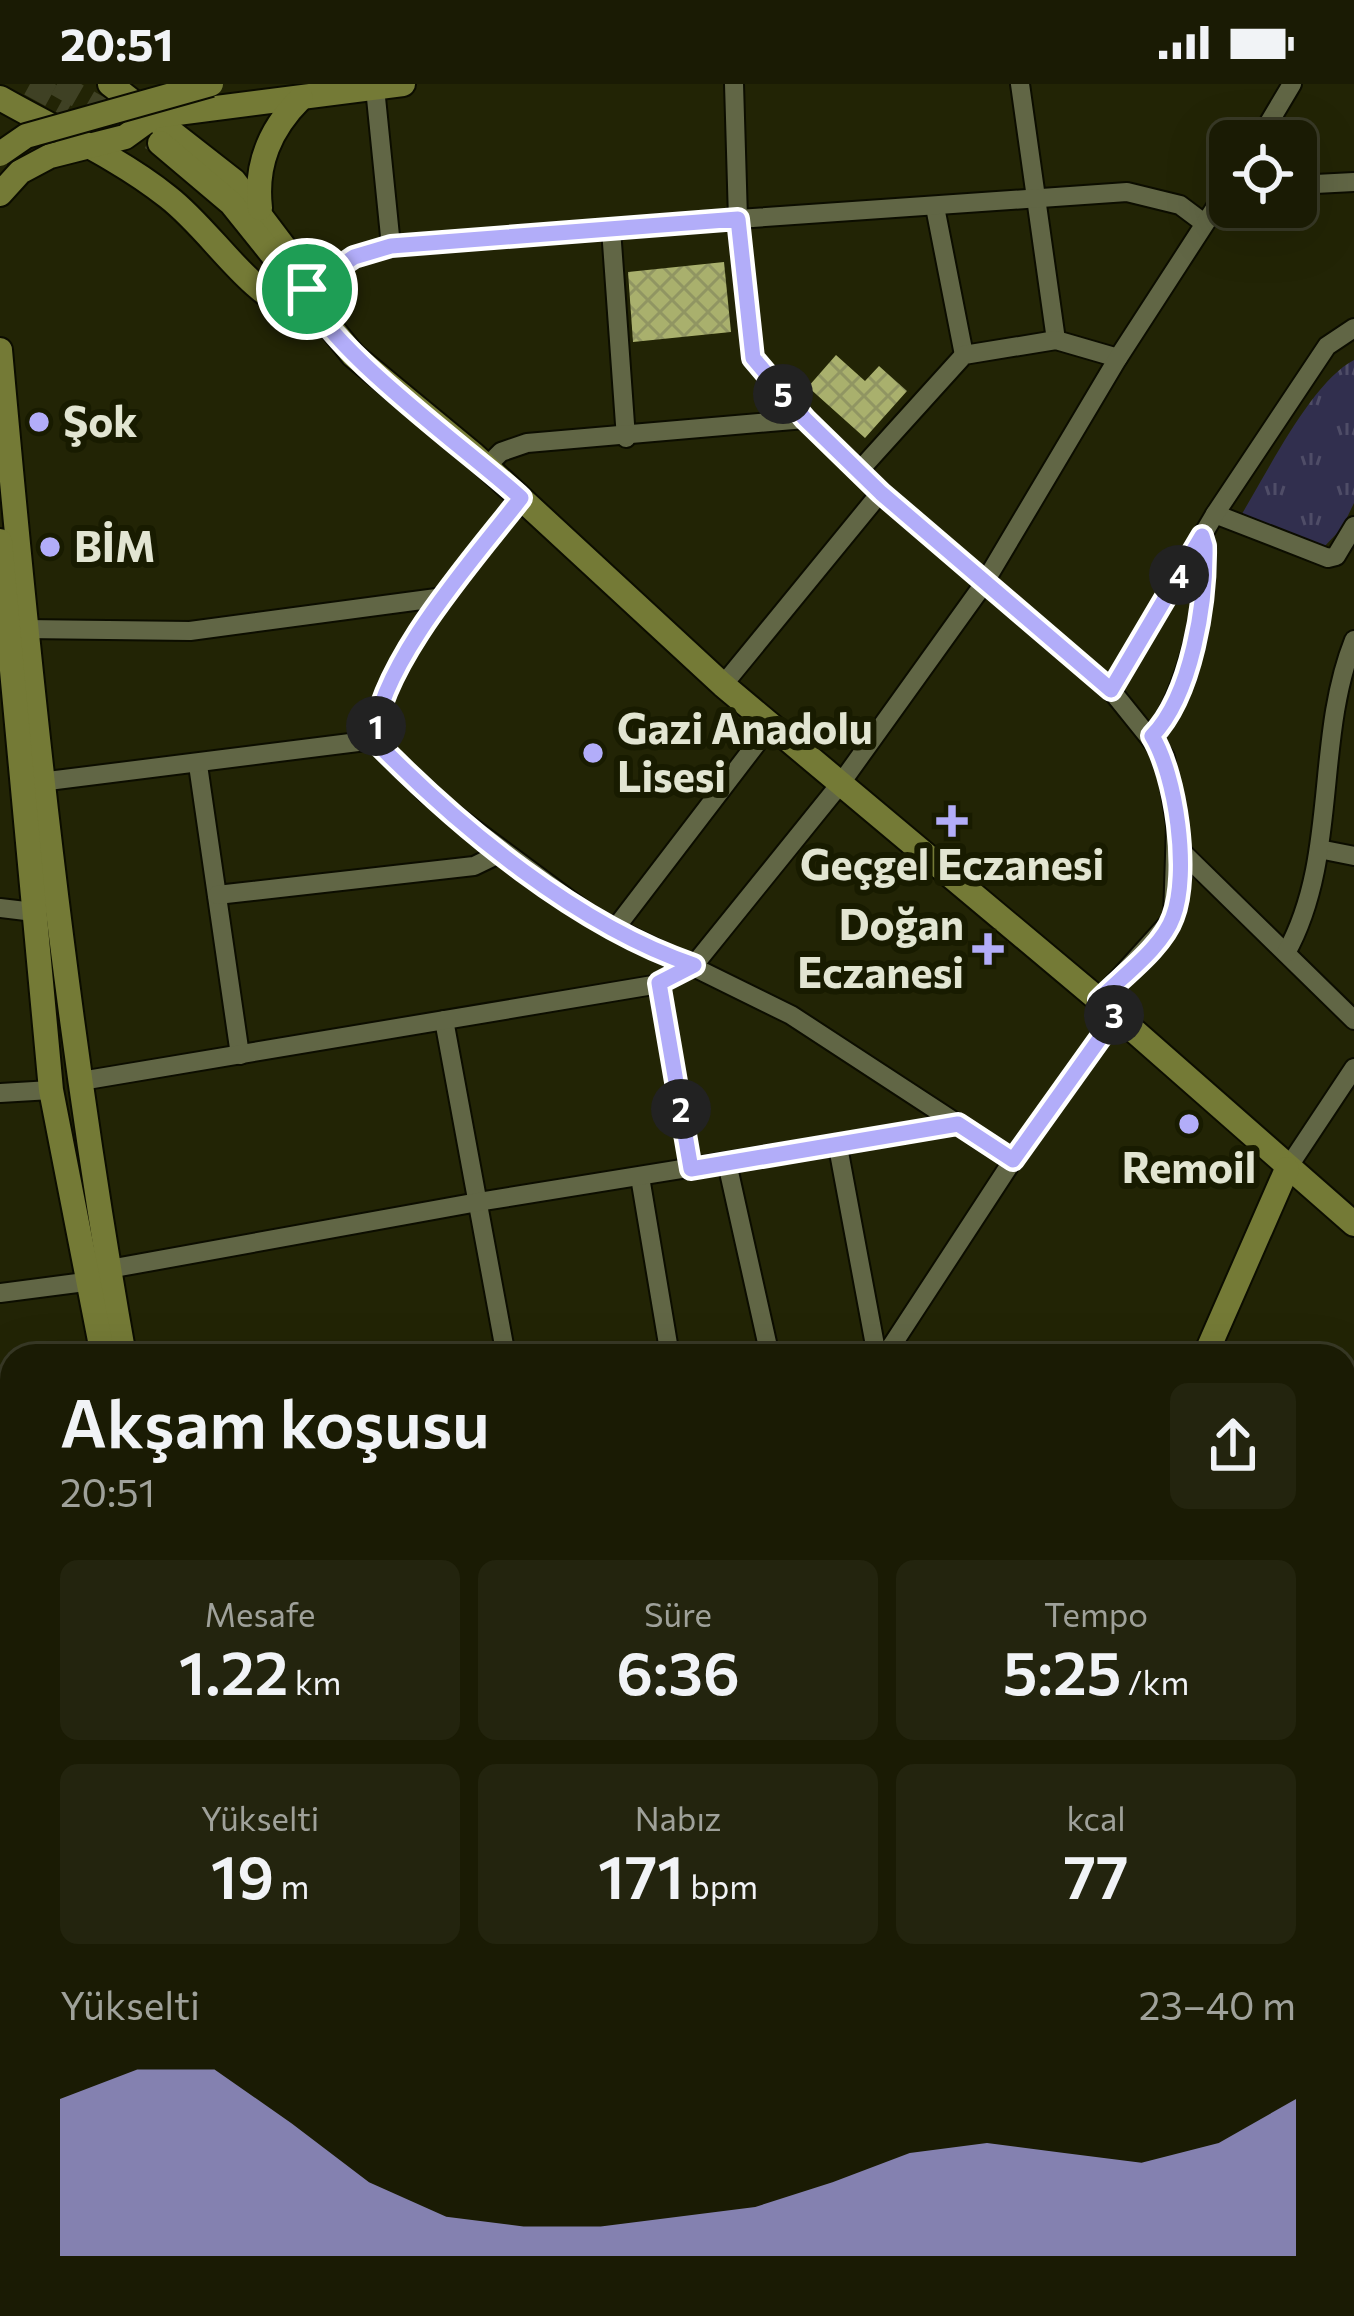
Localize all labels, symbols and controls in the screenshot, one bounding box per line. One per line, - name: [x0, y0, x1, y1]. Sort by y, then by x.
- text: 20:51: [60, 15, 174, 70]
- map controls: [1209, 120, 1317, 228]
- button: locate: [1209, 120, 1317, 228]
- pin: [256, 238, 358, 340]
- icon: arrive: [274, 256, 340, 322]
- pin: 5: [753, 364, 813, 424]
- text: 5: [773, 373, 793, 414]
- place label: Şok: [63, 394, 137, 447]
- marker: Şok: [26, 409, 52, 435]
- place label: BİM: [74, 519, 155, 571]
- marker: BİM: [37, 534, 63, 560]
- pin: 4: [1149, 545, 1209, 605]
- text: 4: [1169, 554, 1189, 595]
- pin: 1: [346, 696, 406, 756]
- place label: Gazi Anadolu Lisesi: [617, 701, 873, 801]
- text: 1: [369, 705, 383, 746]
- marker: Gazi Anadolu Lisesi: [580, 740, 606, 766]
- marker: Geçgel Eczanesi: [939, 808, 965, 834]
- place label: Geçgel Eczanesi: [800, 837, 1104, 890]
- place label: Doğan Eczanesi: [797, 897, 964, 997]
- marker: Doğan Eczanesi: [975, 936, 1001, 962]
- pin: 3: [1084, 985, 1144, 1045]
- text: 3: [1104, 994, 1124, 1035]
- pin: 2: [651, 1079, 711, 1139]
- text: 2: [672, 1088, 690, 1129]
- marker: Remoil: [1176, 1111, 1202, 1137]
- place label: Remoil: [1122, 1140, 1256, 1192]
- text: Akşam koşusu: [60, 1381, 490, 1462]
- button: share: [1170, 1383, 1296, 1509]
- text: 20:51: [60, 1467, 155, 1515]
- text: Mesafe: [205, 1593, 315, 1634]
- text: Süre: [644, 1593, 712, 1634]
- text: Tempo: [1044, 1593, 1148, 1634]
- text: 1.22: [179, 1634, 288, 1707]
- text: 6:36: [616, 1634, 740, 1707]
- text: 5:25: [1003, 1634, 1122, 1707]
- text: km: [288, 1661, 341, 1702]
- text: /km: [1122, 1661, 1189, 1702]
- text: Yükselti: [201, 1797, 319, 1838]
- text: Nabız: [635, 1797, 721, 1838]
- text: kcal: [1066, 1797, 1126, 1838]
- text: 19: [211, 1838, 274, 1911]
- text: 171: [598, 1838, 684, 1911]
- text: 77: [1063, 1838, 1129, 1911]
- text: m: [274, 1865, 309, 1906]
- text: bpm: [684, 1865, 758, 1906]
- text: Yükselti: [60, 1980, 200, 2028]
- text: 23–40 m: [1139, 1980, 1296, 2028]

